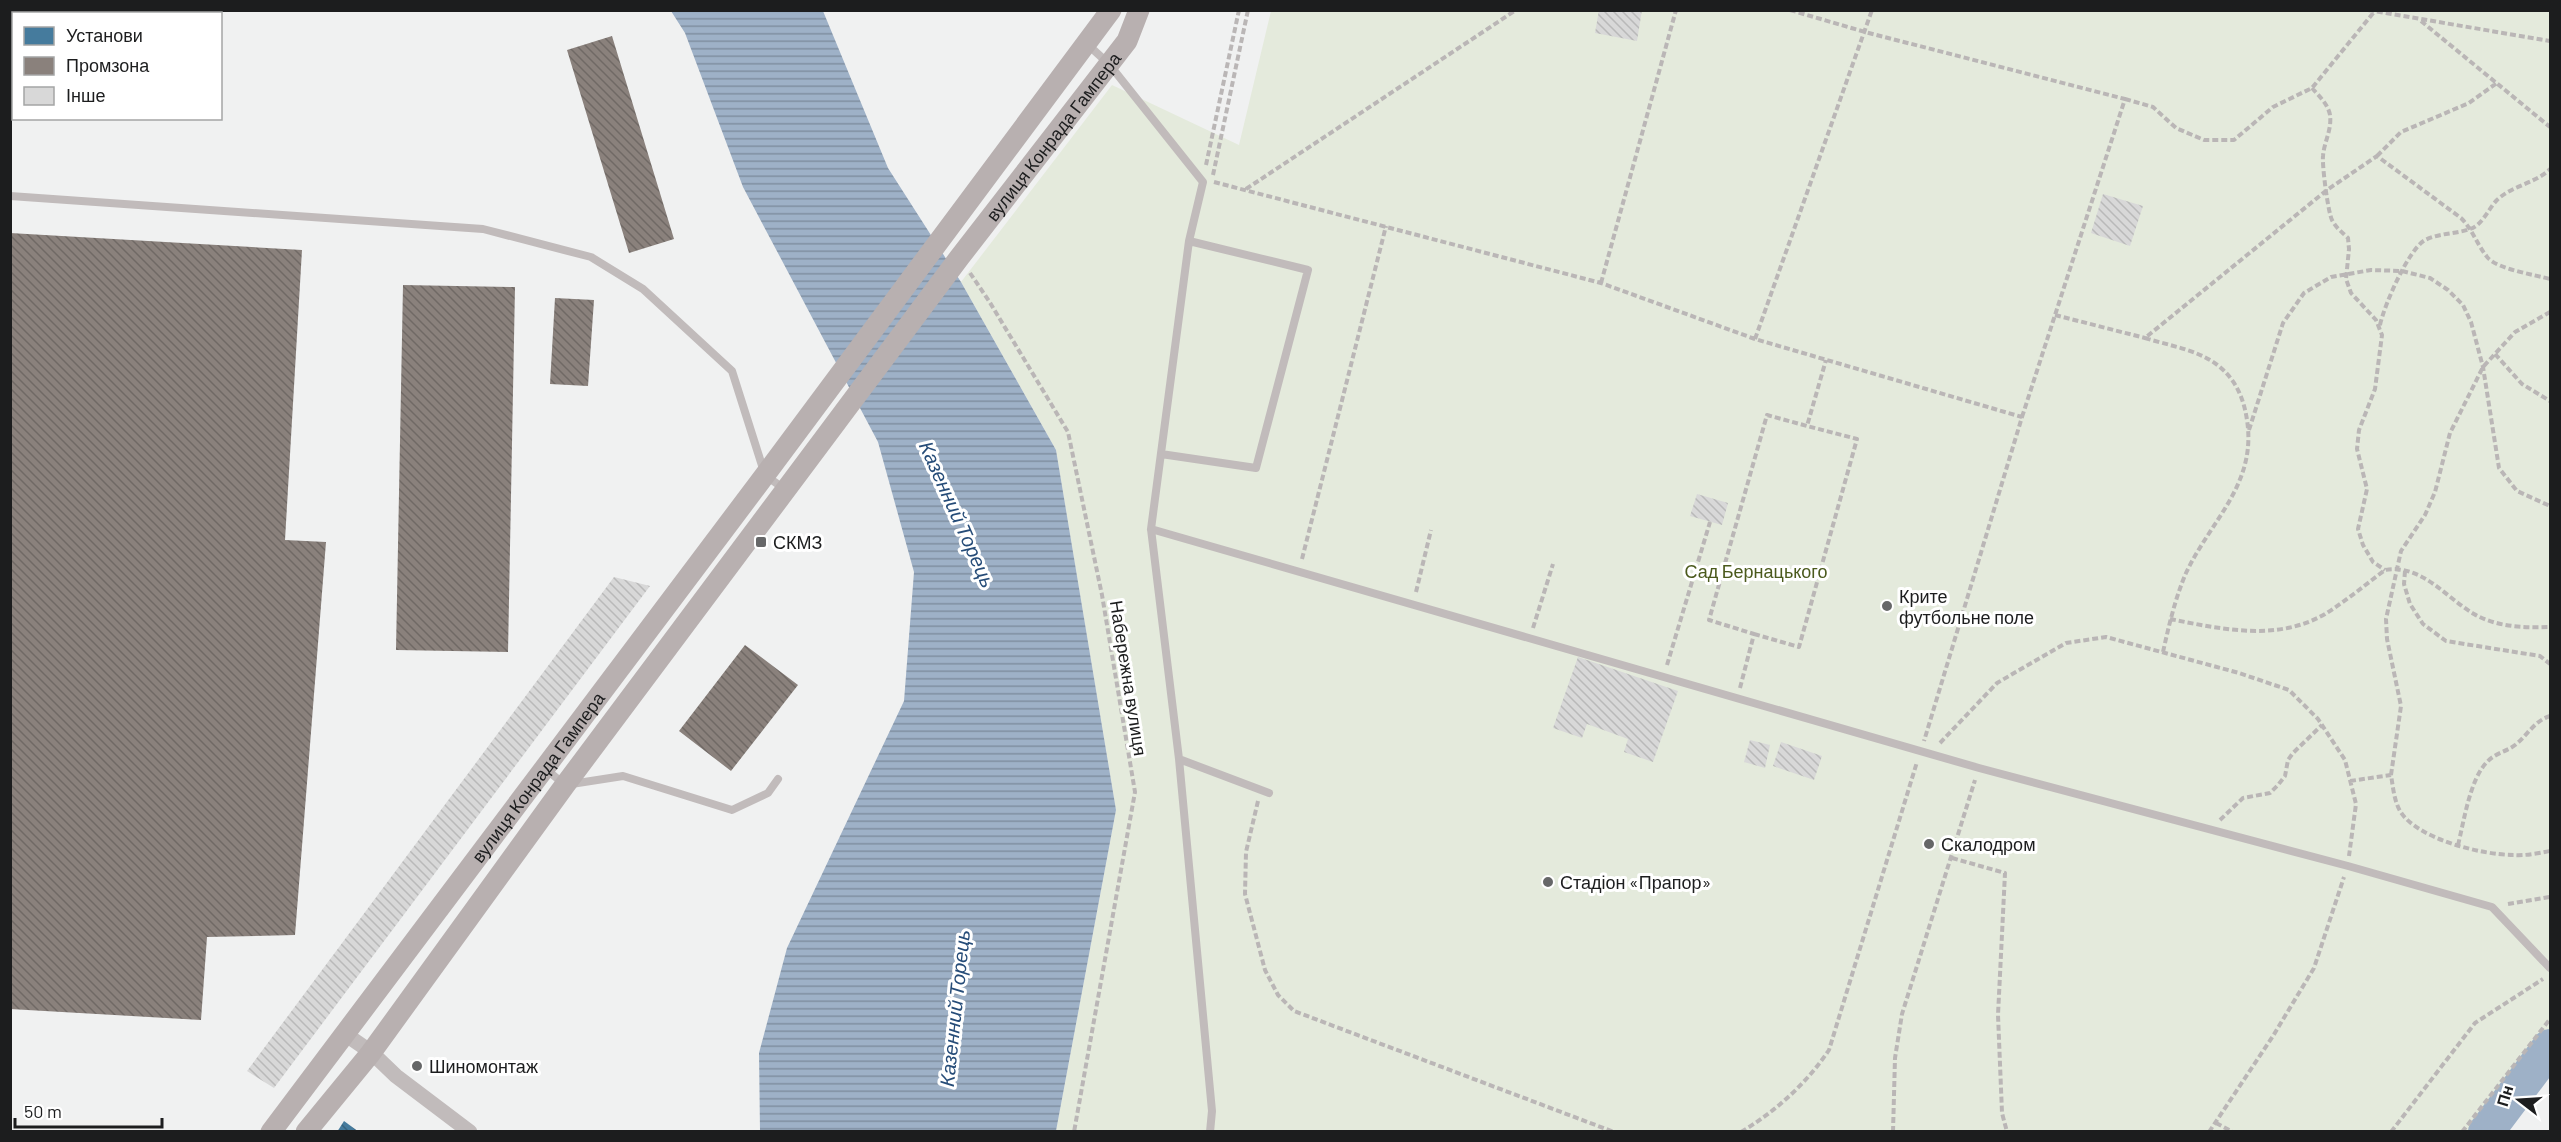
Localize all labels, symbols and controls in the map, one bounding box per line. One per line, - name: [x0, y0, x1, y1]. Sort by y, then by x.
- legend: [12, 12, 222, 120]
- text: Установи: [66, 24, 143, 46]
- street label: вулиця Конрада Гампера: [981, 47, 1126, 225]
- text: Промзона: [66, 54, 150, 76]
- text: Інше: [66, 84, 105, 106]
- water label: Казенний Торець: [915, 437, 1001, 591]
- place label: СКМЗ: [773, 531, 822, 553]
- marker: СКМЗ: [754, 535, 768, 549]
- park label: Сад Бернацького: [1684, 560, 1828, 582]
- place label: Крите футбольне поле: [1899, 585, 2034, 628]
- street label: Набережна вулиця: [1106, 599, 1152, 757]
- marker: Крите футбольне поле: [1880, 599, 1894, 613]
- street label: вулиця Конрада Гампера: [467, 687, 610, 867]
- place label: Скалодром: [1941, 833, 2036, 855]
- marker: Скалодром: [1922, 837, 1936, 851]
- place label: Стадіон «Прапор»: [1560, 871, 1711, 893]
- marker: Стадіон «Прапор»: [1541, 875, 1555, 889]
- water label: Казенний Торець: [934, 928, 974, 1088]
- place label: Шиномонтаж: [429, 1055, 538, 1077]
- marker: Шиномонтаж: [410, 1059, 424, 1073]
- north arrow: [2489, 1070, 2549, 1130]
- text: Пн: [2492, 1083, 2516, 1108]
- scale bar: [15, 1091, 162, 1129]
- text: 50 m: [24, 1100, 62, 1122]

